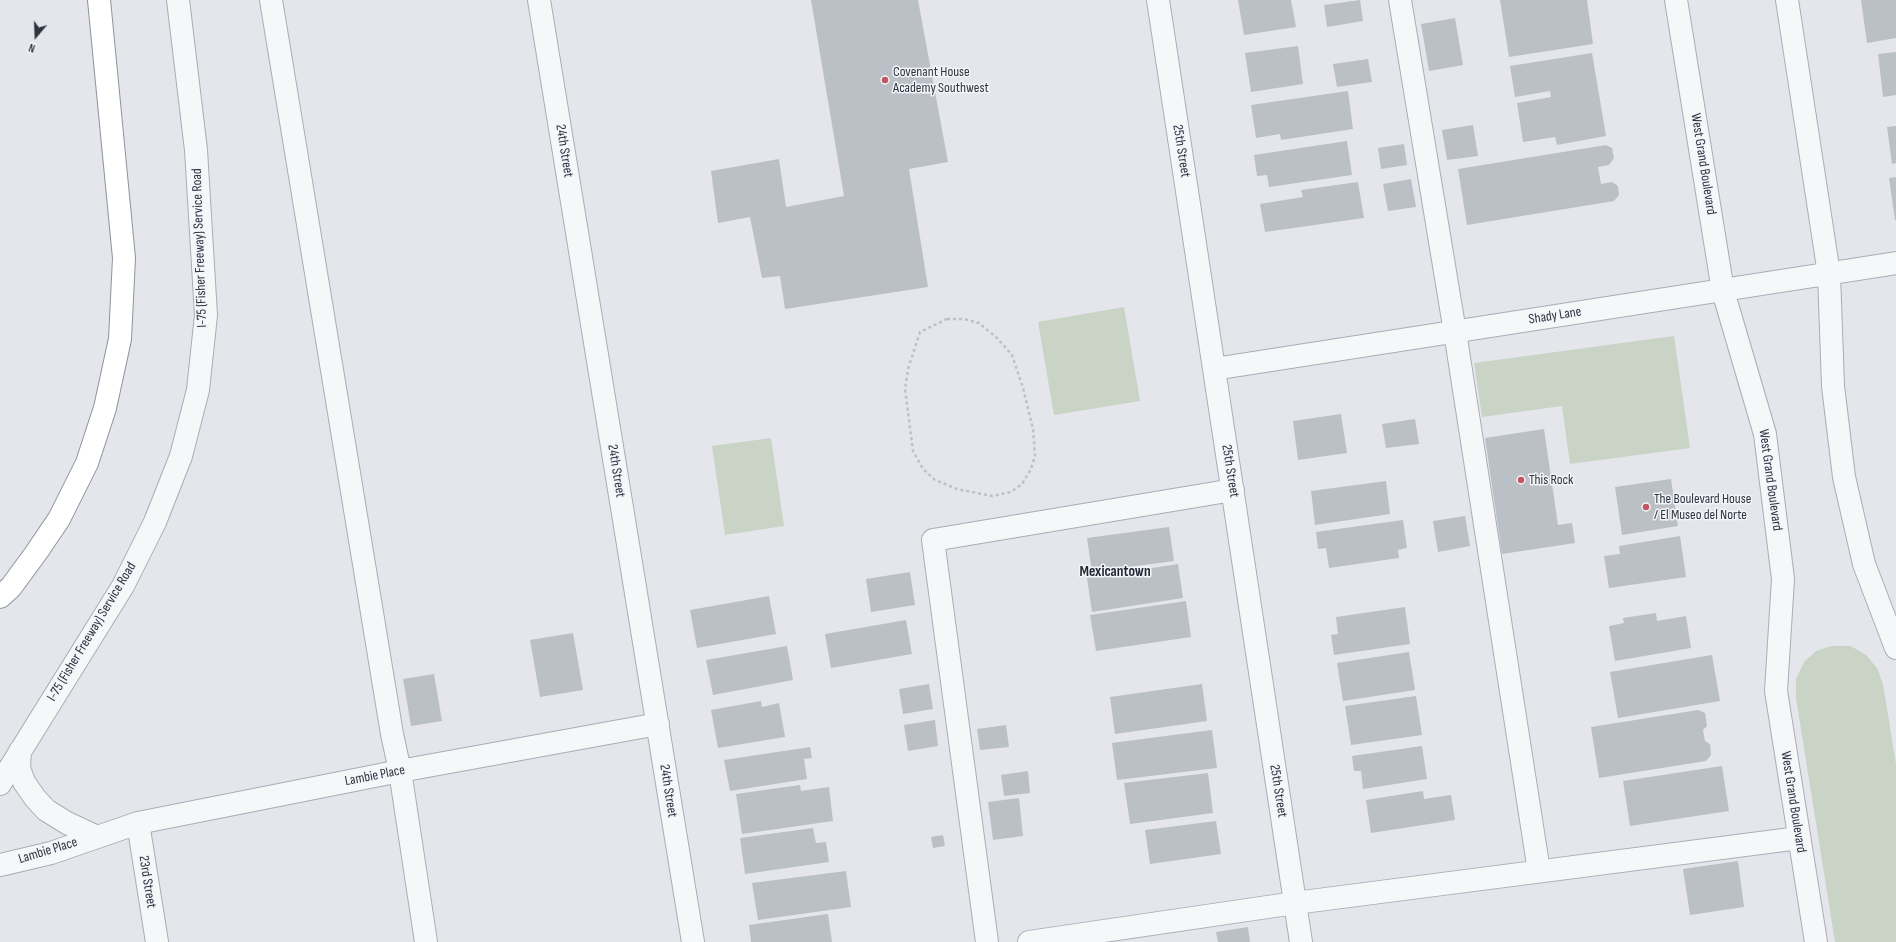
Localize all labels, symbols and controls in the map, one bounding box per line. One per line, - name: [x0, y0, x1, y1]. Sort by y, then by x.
- north arrow: [16, 16, 56, 56]
- text: N: [27, 41, 37, 55]
- place label: Covenant House Academy Southwest: [893, 64, 989, 96]
- marker: Covenant House Academy Southwest: [880, 75, 890, 85]
- street label: West Grand Boulevard: [1687, 112, 1719, 216]
- street label: 24th Street: [552, 123, 576, 179]
- street label: 25th Street: [1169, 123, 1193, 179]
- street label: I-75 (Fisher Freeway) Service Road: [189, 168, 211, 328]
- street label: Shady Lane: [1527, 304, 1583, 328]
- street label: West Grand Boulevard: [1755, 428, 1785, 532]
- street label: 24th Street: [604, 443, 628, 499]
- street label: 25th Street: [1218, 443, 1242, 499]
- place label: This Rock: [1529, 472, 1573, 488]
- marker: This Rock: [1516, 475, 1526, 485]
- place label: The Boulevard House / El Museo del Norte: [1654, 491, 1751, 524]
- marker: The Boulevard House / El Museo del Norte: [1641, 502, 1651, 512]
- street label: I-75 (Fisher Freeway) Service Road: [44, 559, 140, 705]
- district label: Mexicantown: [1079, 563, 1151, 581]
- street label: West Grand Boulevard: [1777, 750, 1809, 854]
- street label: Lambie Place: [344, 762, 406, 790]
- street label: 24th Street: [656, 763, 680, 819]
- street label: 25th Street: [1266, 763, 1290, 819]
- street label: Lambie Place: [16, 834, 80, 868]
- street label: 23rd Street: [135, 854, 159, 910]

